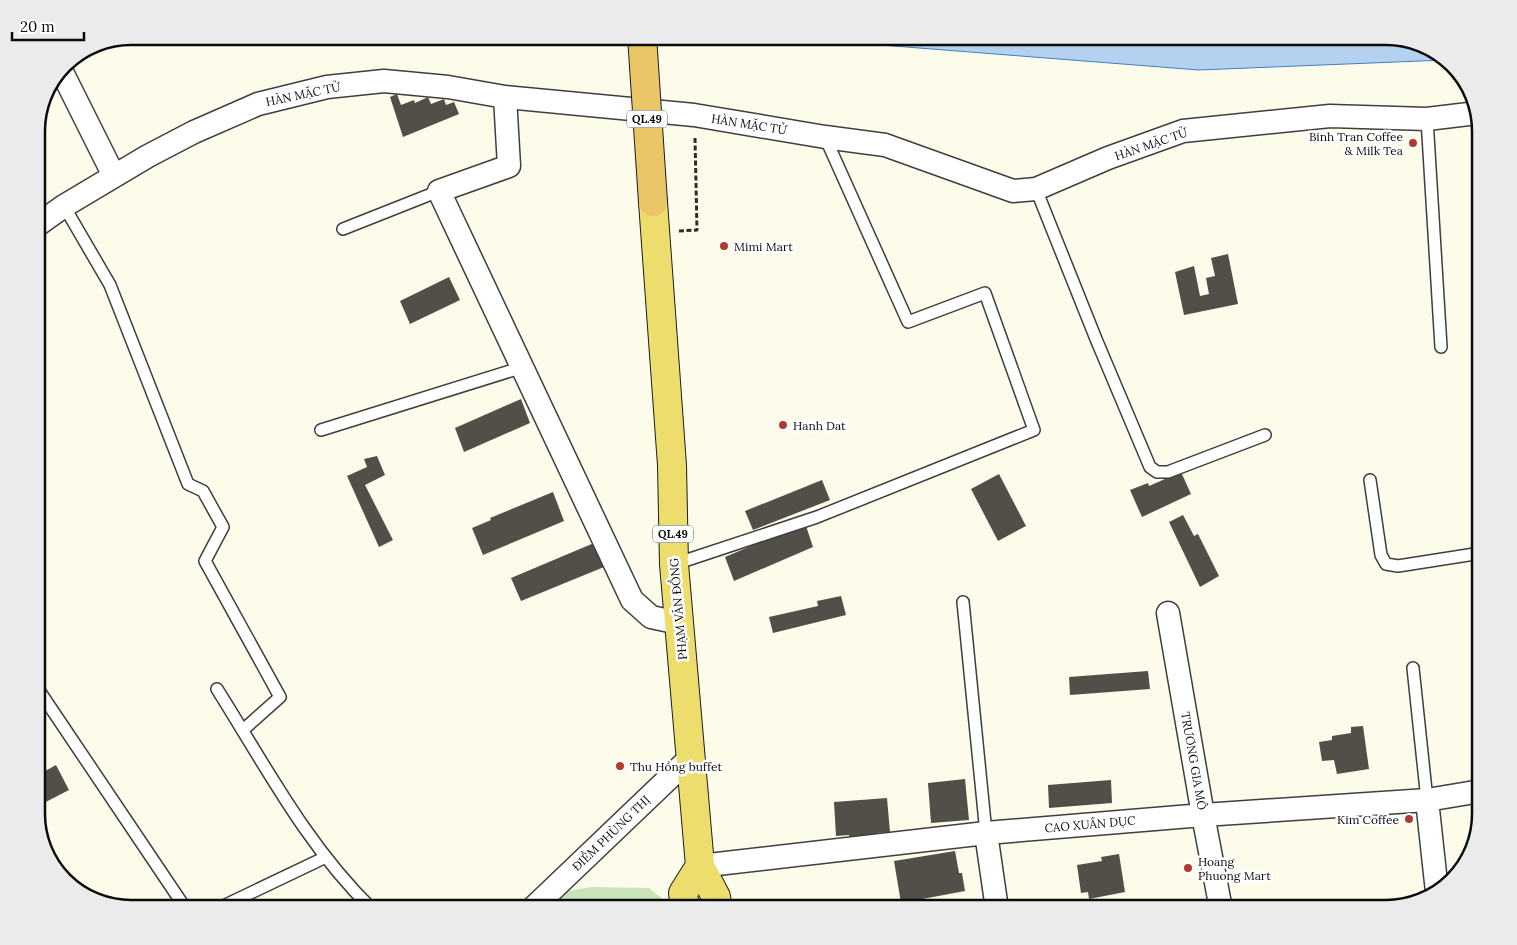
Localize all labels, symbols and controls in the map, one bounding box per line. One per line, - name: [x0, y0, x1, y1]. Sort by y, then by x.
- scale bar: [12, 10, 85, 42]
- text: 20 m: [20, 17, 55, 36]
- street label: HÀN MẶC TỬ: [264, 79, 343, 109]
- road number: QL.49: [627, 110, 667, 128]
- street label: HÀN MẶC TỬ: [710, 111, 789, 138]
- street label: HÀN MẶC TỬ: [1113, 124, 1190, 163]
- place label: Binh Tran Coffee & Milk Tea: [1309, 129, 1403, 158]
- marker: Binh Tran Coffee & Milk Tea: [1407, 137, 1419, 149]
- place label: Mimi Mart: [734, 239, 793, 254]
- marker: Mimi Mart: [718, 240, 730, 252]
- place label: Hanh Dat: [793, 418, 846, 433]
- marker: Hanh Dat: [777, 419, 789, 431]
- road number: QL.49: [653, 526, 693, 542]
- street label: PHẠM VĂN ĐỒNG: [666, 558, 690, 660]
- street label: TRƯƠNG GIA MÔ: [1178, 711, 1210, 811]
- place label: Thu Hồng buffet: [630, 759, 722, 774]
- marker: Thu Hồng buffet: [614, 760, 626, 772]
- street label: ĐIỀM PHÙNG THỊ: [569, 792, 653, 874]
- place label: Kim Coffee: [1337, 812, 1399, 827]
- street label: CAO XUÂN DỤC: [1044, 813, 1137, 835]
- marker: Kim Coffee: [1403, 813, 1415, 825]
- place label: Hoang Phuong Mart: [1198, 854, 1271, 883]
- marker: Hoang Phuong Mart: [1182, 862, 1194, 874]

